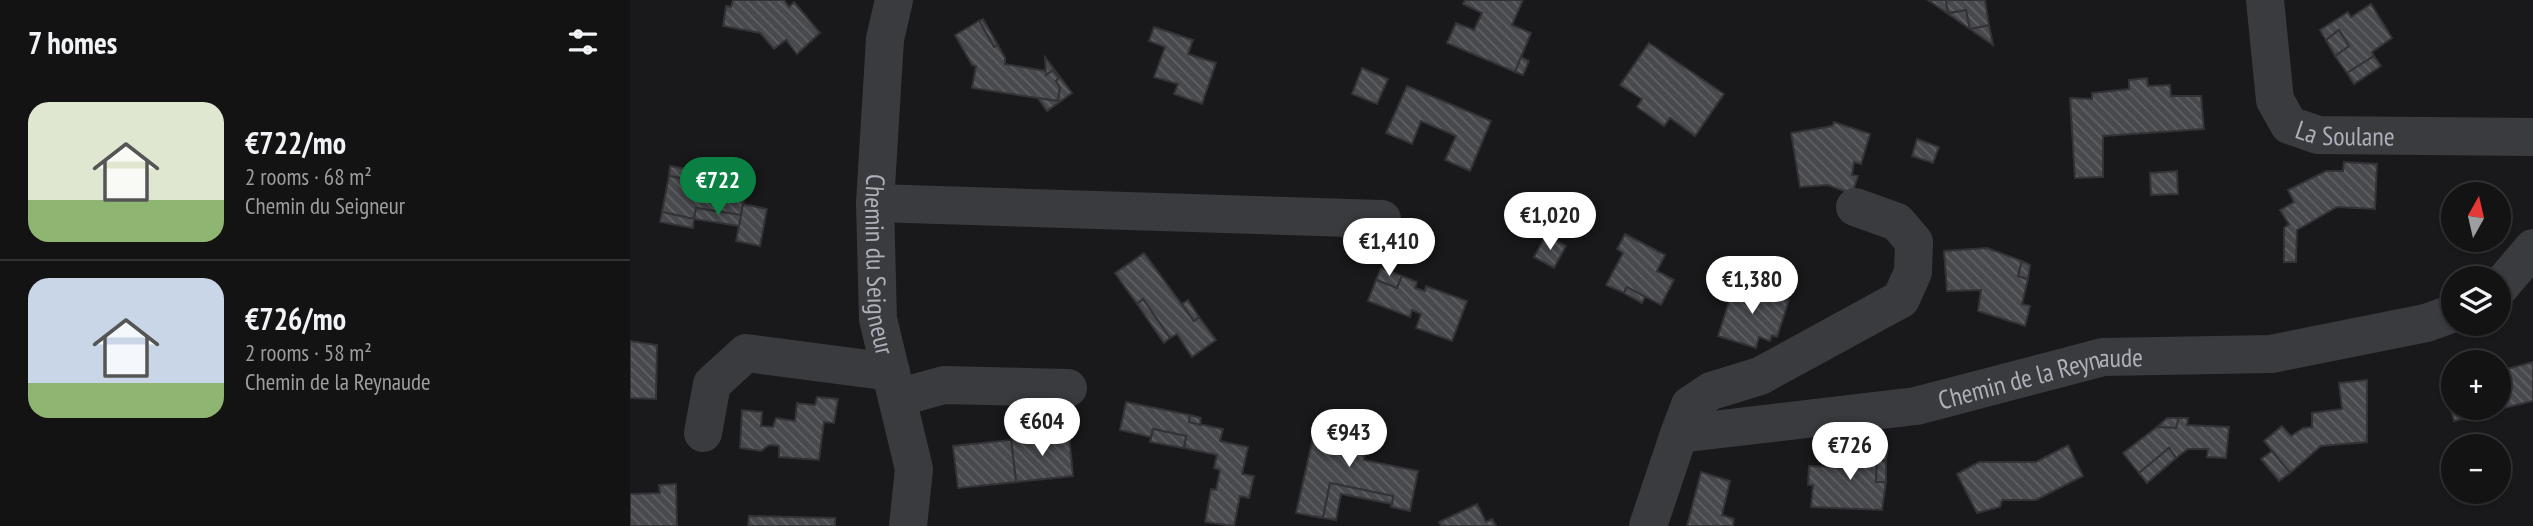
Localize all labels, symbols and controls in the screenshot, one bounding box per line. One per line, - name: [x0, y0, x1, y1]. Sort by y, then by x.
- text: 7 homes: [28, 23, 117, 62]
- icon: filters: [564, 23, 602, 61]
- street label: La Soulane: [2292, 112, 2395, 152]
- text: €722/mo: [245, 123, 346, 162]
- icon: home: [84, 130, 168, 214]
- pin: €722: [677, 158, 759, 217]
- text: 2 rooms · 68 m²: [245, 162, 372, 191]
- text: €722: [696, 165, 740, 194]
- street label: Chemin du Seigneur: [858, 173, 902, 358]
- north arrow: [2441, 182, 2511, 252]
- map controls: [2441, 182, 2511, 504]
- text: Chemin du Seigneur: [245, 191, 405, 220]
- pin: €1,020: [1493, 192, 1607, 252]
- text: €1,020: [1520, 200, 1580, 229]
- pin: €1,410: [1332, 218, 1446, 278]
- text: €1,410: [1359, 226, 1419, 255]
- pin: €1,380: [1695, 256, 1809, 316]
- text: €1,380: [1722, 264, 1782, 293]
- button: layers: [2441, 266, 2511, 336]
- text: €726/mo: [245, 299, 346, 338]
- icon: home: [84, 306, 168, 390]
- text: 2 rooms · 58 m²: [245, 338, 372, 367]
- street label: Chemin de la Reynaude: [1934, 340, 2143, 416]
- button: +: [2441, 350, 2511, 420]
- text: Chemin de la Reynaude: [245, 367, 431, 396]
- pin: €604: [1001, 398, 1083, 458]
- text: €604: [1020, 406, 1064, 435]
- pin: €943: [1308, 410, 1390, 469]
- text: €943: [1327, 417, 1371, 446]
- pin: €726: [1809, 422, 1891, 482]
- text: €726: [1828, 430, 1872, 459]
- button: −: [2441, 434, 2511, 504]

